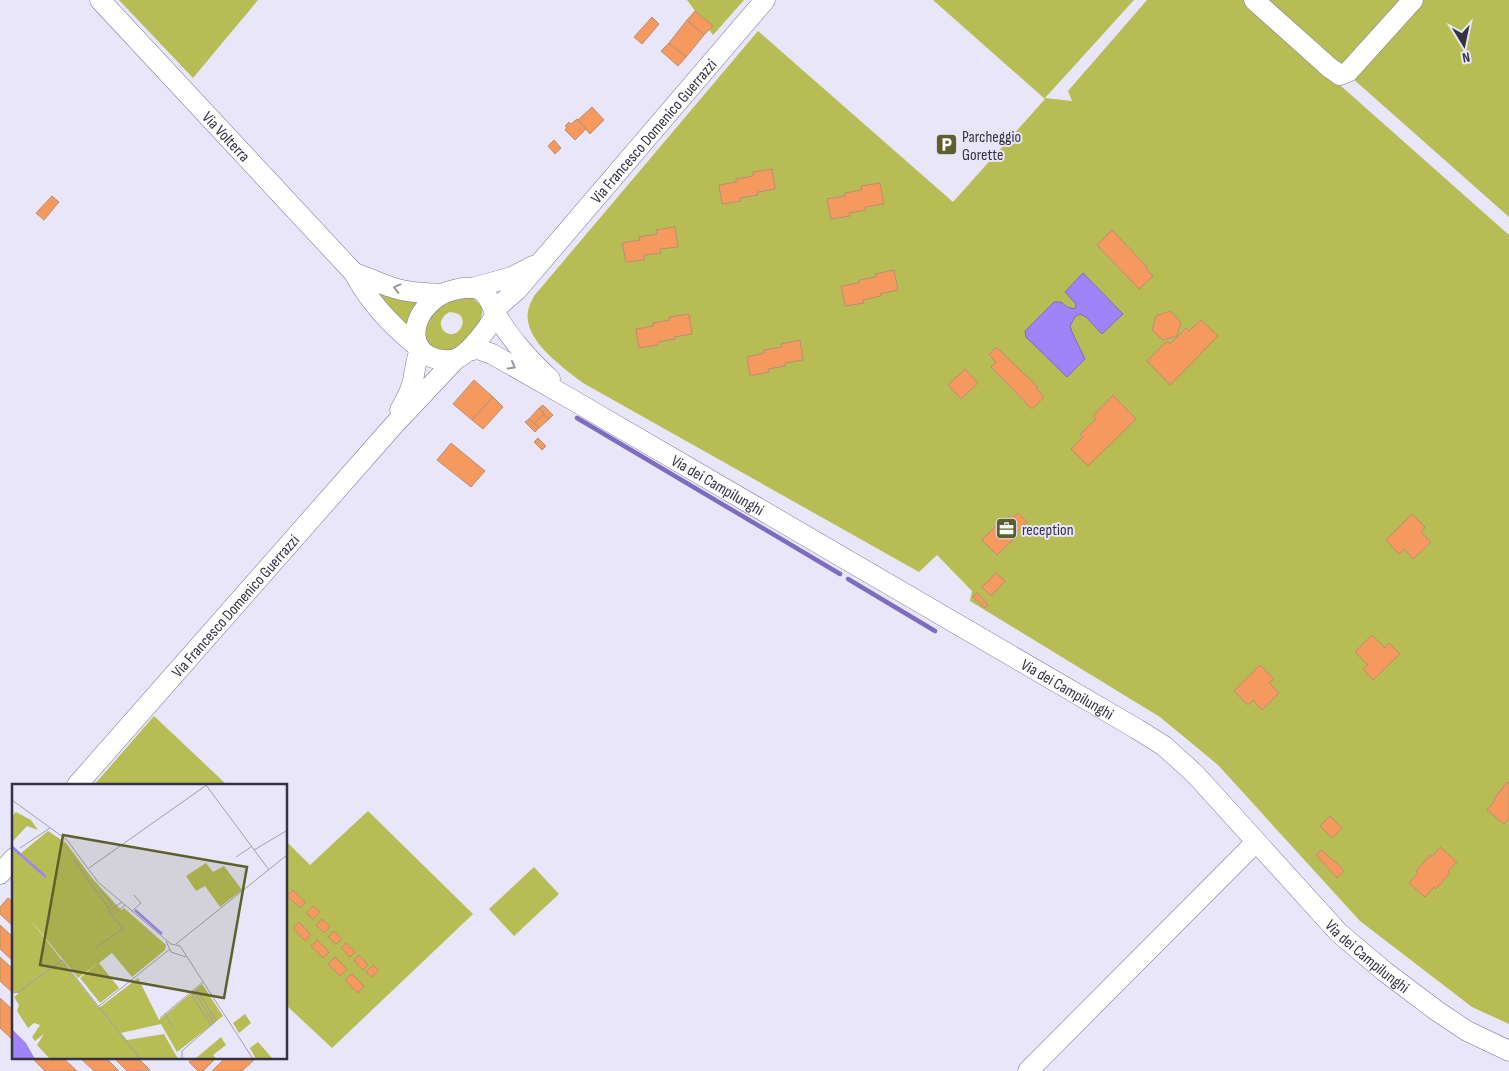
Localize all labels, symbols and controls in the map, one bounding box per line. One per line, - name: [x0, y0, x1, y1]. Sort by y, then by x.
- north arrow: [1439, 20, 1489, 70]
- text: N: [1461, 48, 1471, 66]
- street label: Via Francesco Domenico Guerrazzi: [587, 56, 721, 208]
- street label: Via Volterra: [198, 108, 254, 166]
- place label: Parcheggio Gorette: [962, 128, 1021, 165]
- parking icon: Parcheggio Gorette: [934, 133, 958, 157]
- one-way arrow: [393, 284, 401, 294]
- one-way arrow: [507, 359, 516, 369]
- street label: Via dei Campilunghi: [667, 452, 767, 520]
- office icon: reception: [994, 517, 1018, 541]
- place label: reception: [1022, 521, 1074, 540]
- street label: Via Francesco Domenico Guerrazzi: [168, 531, 304, 682]
- street label: Via dei Campilunghi: [1017, 656, 1117, 724]
- inset map: [12, 784, 288, 1058]
- street label: Via dei Campilunghi: [1321, 916, 1413, 998]

